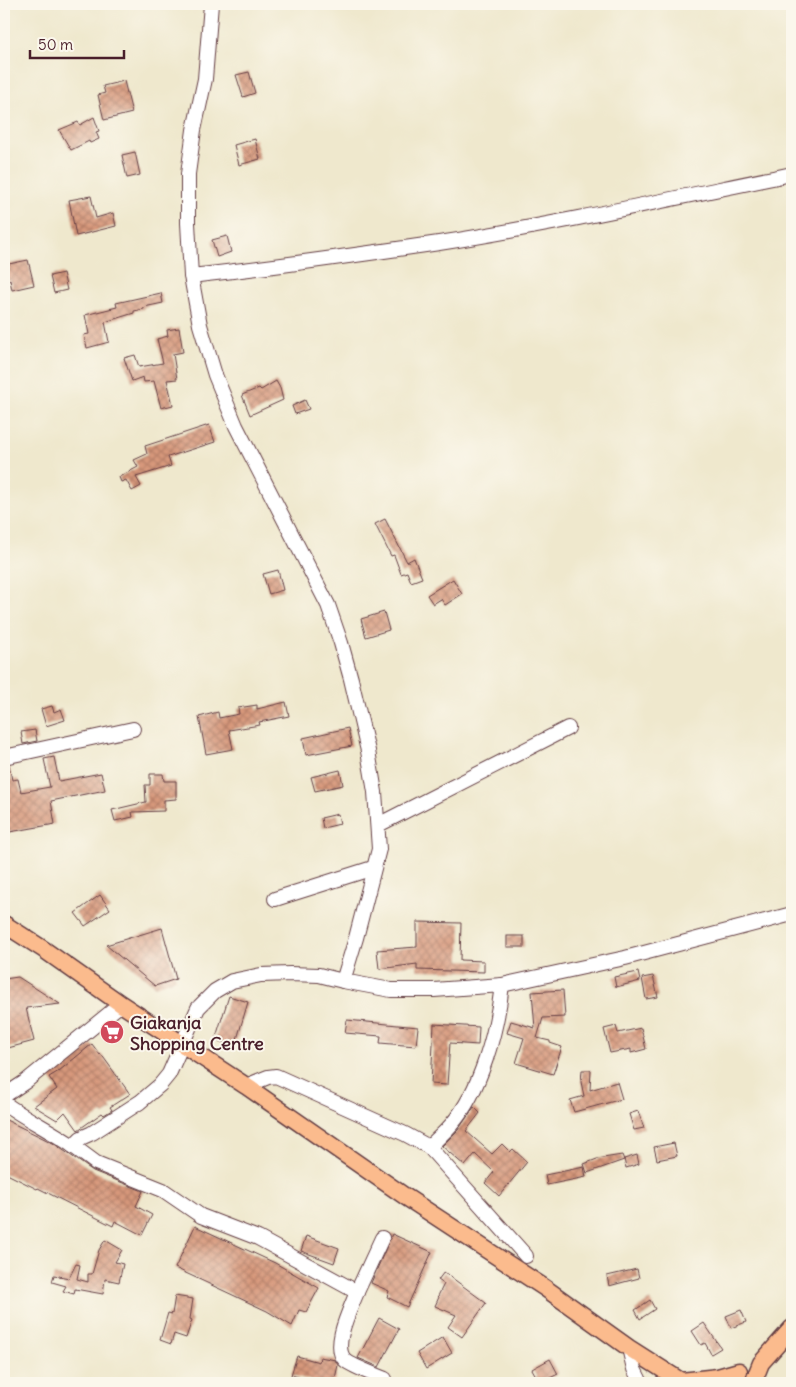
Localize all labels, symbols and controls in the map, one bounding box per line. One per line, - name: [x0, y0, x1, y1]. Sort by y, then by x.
- scale bar: [30, 28, 124, 60]
- text: 50 m: [38, 35, 73, 54]
- place label: Giakanja Shopping Centre: [130, 1011, 264, 1055]
- supermarket icon: Giakanja Shopping Centre: [99, 1019, 125, 1045]

